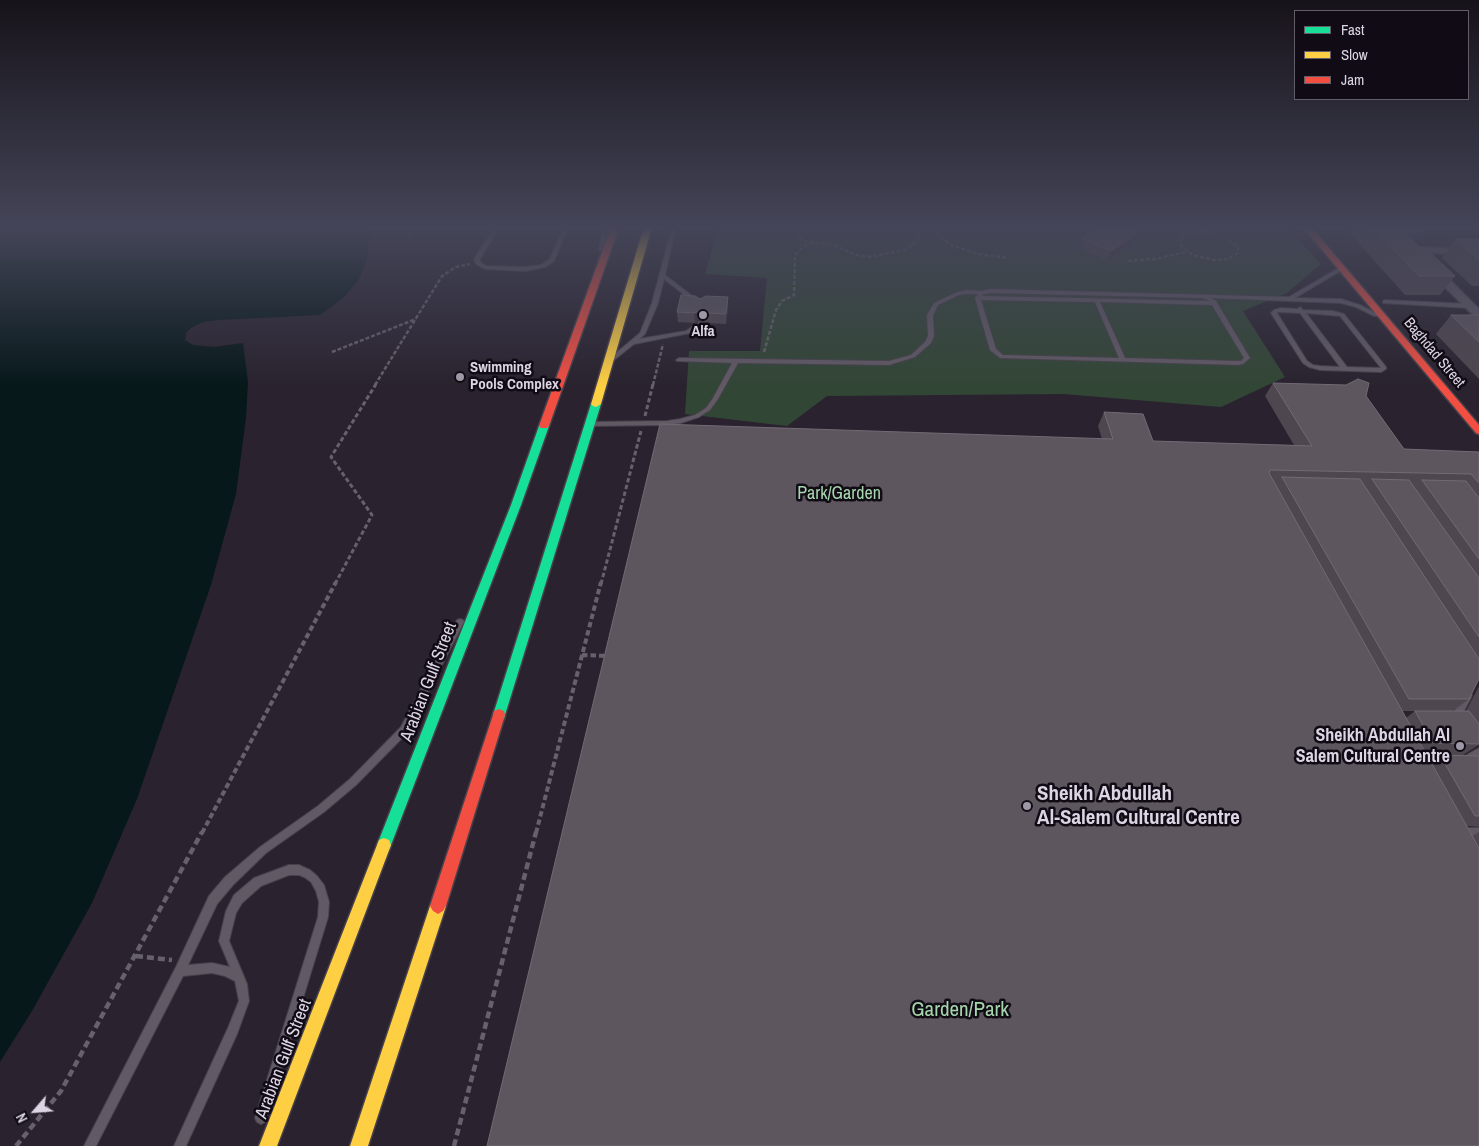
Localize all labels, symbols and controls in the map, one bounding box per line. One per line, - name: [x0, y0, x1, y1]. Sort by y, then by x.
- legend: [1294, 10, 1469, 100]
- text: Fast: [1341, 19, 1364, 40]
- text: Slow: [1341, 44, 1368, 65]
- text: Jam: [1341, 69, 1364, 90]
- marker: Alfa: [697, 309, 709, 321]
- street label: Baghdad Street: [1400, 314, 1468, 392]
- place label: Alfa: [691, 323, 715, 341]
- place label: Swimming Pools Complex: [470, 359, 559, 394]
- marker: Swimming Pools Complex: [454, 371, 466, 383]
- park label: Park/Garden: [797, 483, 881, 505]
- street label: Arabian Gulf Street: [396, 619, 462, 745]
- place label: Sheikh Abdullah Al Salem Cultural Centre: [1296, 725, 1450, 768]
- marker: Sheikh Abdullah Al Salem Cultural Centre: [1454, 740, 1466, 752]
- place label: Sheikh Abdullah Al-Salem Cultural Centre: [1037, 781, 1240, 831]
- marker: Sheikh Abdullah Al-Salem Cultural Centre: [1021, 800, 1033, 812]
- street label: Arabian Gulf Street: [251, 996, 317, 1122]
- park label: Garden/Park: [911, 997, 1009, 1023]
- north arrow: [10, 1086, 60, 1136]
- text: N: [12, 1110, 32, 1126]

